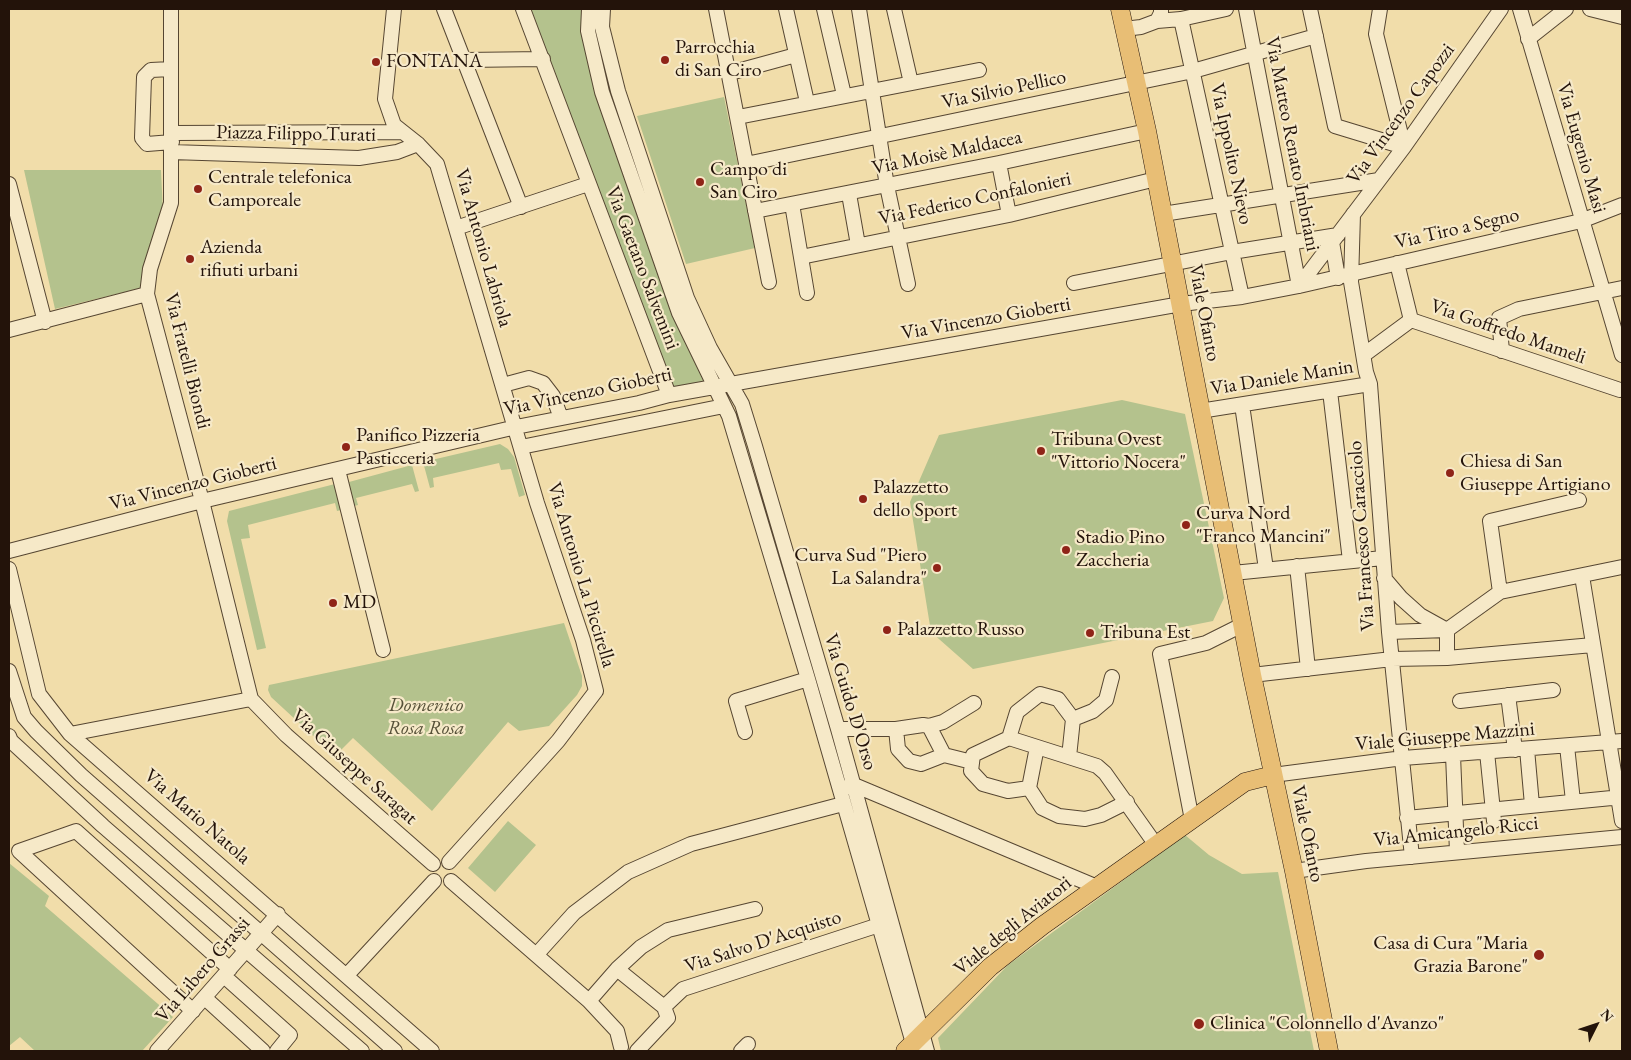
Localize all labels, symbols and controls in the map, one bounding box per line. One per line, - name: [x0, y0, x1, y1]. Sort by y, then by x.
- street label: Via Matteo Renato Imbriani: [1259, 35, 1325, 253]
- place label: Parrocchia di San Ciro: [675, 36, 762, 83]
- street label: Via Vincenzo Capozzi: [1342, 39, 1460, 189]
- place label: FONTANA: [386, 50, 483, 74]
- marker: Parrocchia di San Ciro: [659, 54, 671, 66]
- marker: FONTANA: [370, 56, 382, 68]
- street label: Via Silvio Pellico: [940, 65, 1068, 115]
- street label: Via Eugenio Masi: [1551, 80, 1611, 216]
- street label: Via Ippolito Nievo: [1204, 81, 1258, 227]
- street label: Piazza Filippo Turati: [216, 121, 376, 147]
- street label: Via Moisè Maldacea: [870, 125, 1024, 181]
- place label: Campo di San Ciro: [710, 158, 787, 205]
- place label: Centrale telefonica Camporeale: [208, 166, 352, 213]
- street label: Via Antonio Labriola: [449, 166, 517, 330]
- street label: Via Federico Confalonieri: [876, 167, 1074, 231]
- marker: Campo di San Ciro: [694, 176, 706, 188]
- marker: Centrale telefonica Camporeale: [192, 183, 204, 195]
- street label: Via Gaetano Salvemini: [600, 183, 684, 353]
- street label: Via Tiro a Segno: [1392, 203, 1522, 255]
- place label: Azienda rifiuti urbani: [200, 236, 298, 283]
- marker: Azienda rifiuti urbani: [184, 253, 196, 265]
- street label: Viale Ofanto: [1183, 262, 1225, 364]
- street label: Via Fratelli Biondi: [158, 290, 216, 432]
- street label: Via Vincenzo Gioberti: [900, 292, 1072, 346]
- street label: Via Goffredo Mameli: [1427, 294, 1589, 370]
- street label: Via Daniele Manin: [1209, 355, 1355, 401]
- street label: Via Vincenzo Gioberti: [502, 362, 674, 422]
- place label: Panifico Pizzeria Pasticceria: [356, 424, 480, 471]
- place label: Tribuna Ovest "Vittorio Nocera": [1051, 428, 1186, 475]
- street label: Via Francesco Caracciolo: [1343, 440, 1381, 632]
- marker: Panifico Pizzeria Pasticceria: [340, 441, 352, 453]
- marker: Tribuna Ovest "Vittorio Nocera": [1035, 445, 1047, 457]
- place label: Chiesa di San Giuseppe Artigiano: [1460, 450, 1611, 497]
- street label: Via Vincenzo Gioberti: [107, 452, 279, 516]
- marker: Chiesa di San Giuseppe Artigiano: [1444, 467, 1456, 479]
- place label: Palazzetto dello Sport: [873, 476, 957, 523]
- street label: Via Antonio La Piccirella: [541, 480, 621, 670]
- marker: Palazzetto dello Sport: [857, 493, 869, 505]
- place label: Curva Nord "Franco Mancini": [1196, 502, 1331, 549]
- marker: Curva Nord "Franco Mancini": [1180, 519, 1192, 531]
- place label: Stadio Pino Zaccheria: [1076, 526, 1165, 573]
- place label: Curva Sud "Piero La Salandra": [794, 544, 927, 591]
- marker: Stadio Pino Zaccheria: [1060, 544, 1072, 556]
- marker: Curva Sud "Piero La Salandra": [931, 562, 943, 574]
- place label: MD: [343, 591, 376, 615]
- marker: MD: [327, 597, 339, 609]
- place label: Palazzetto Russo: [897, 618, 1024, 642]
- place label: Tribuna Est: [1100, 621, 1190, 645]
- marker: Palazzetto Russo: [881, 624, 893, 636]
- marker: Tribuna Est: [1084, 627, 1096, 639]
- street label: Via Guido D'Orso: [818, 631, 882, 773]
- park label: Domenico Rosa Rosa: [387, 694, 465, 741]
- street label: Via Giuseppe Saragat: [286, 704, 422, 830]
- street label: Viale Giuseppe Mazzini: [1354, 717, 1536, 757]
- street label: Via Mario Natola: [139, 764, 255, 870]
- street label: Viale Ofanto: [1285, 783, 1329, 885]
- street label: Via Amicangelo Ricci: [1372, 811, 1540, 853]
- street label: Viale degli Aviatori: [949, 871, 1077, 981]
- street label: Via Salvo D'Acquisto: [682, 905, 844, 979]
- street label: Via Libero Grassi: [151, 912, 255, 1028]
- place label: Casa di Cura "Maria Grazia Barone": [1373, 932, 1528, 979]
- marker: Casa di Cura "Maria Grazia Barone": [1532, 948, 1546, 962]
- north arrow: [1571, 1000, 1621, 1050]
- text: N: [1597, 1005, 1618, 1025]
- place label: Clinica "Colonnello d'Avanzo": [1210, 1012, 1444, 1036]
- marker: Clinica "Colonnello d'Avanzo": [1192, 1017, 1206, 1031]

